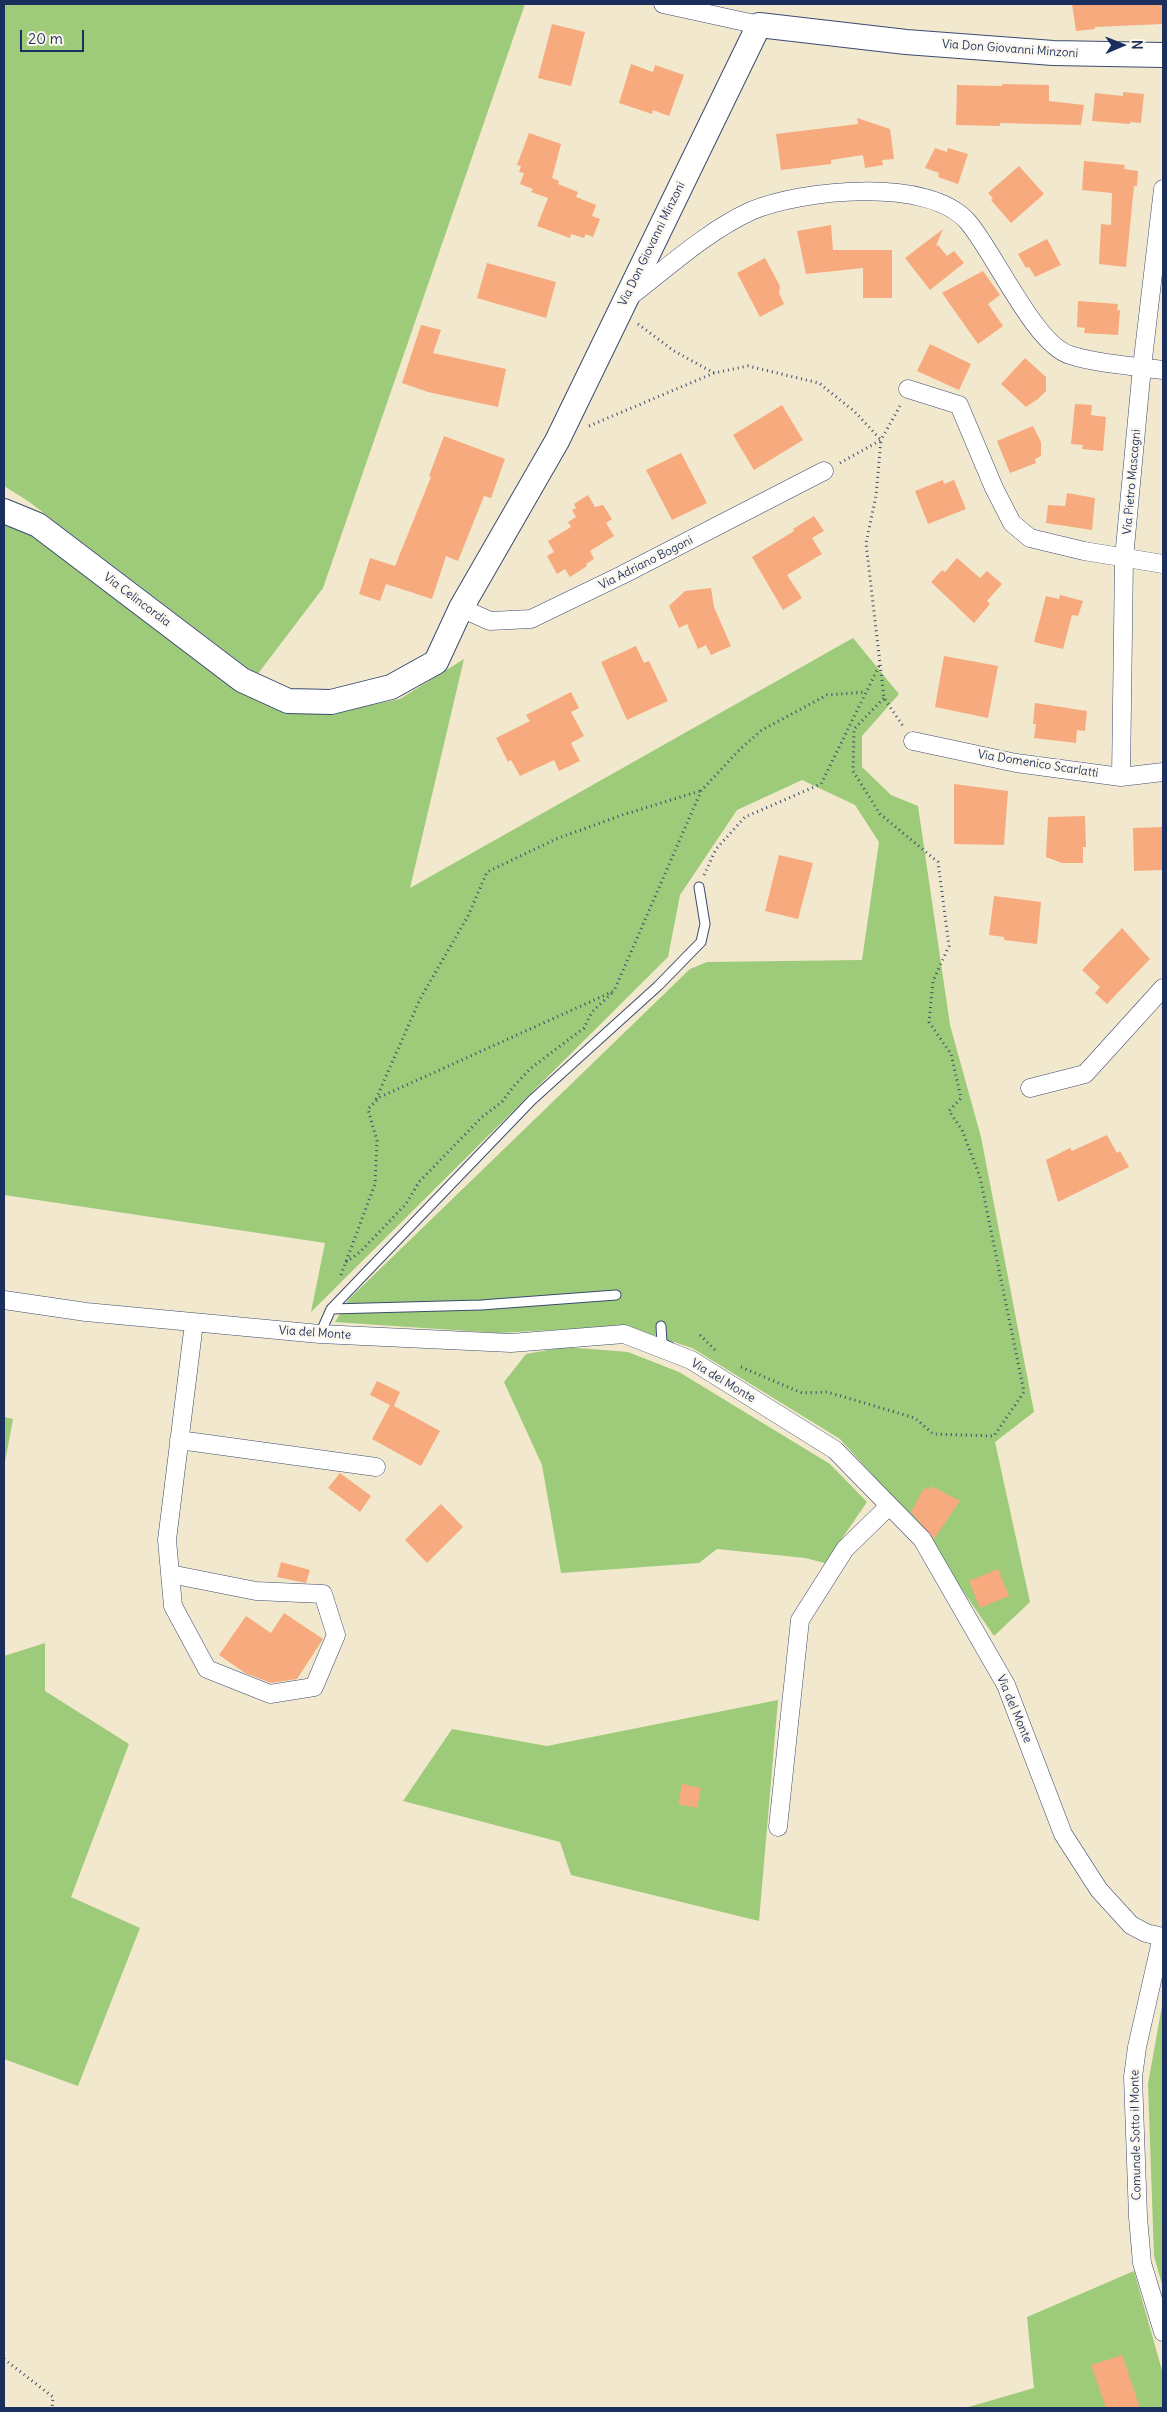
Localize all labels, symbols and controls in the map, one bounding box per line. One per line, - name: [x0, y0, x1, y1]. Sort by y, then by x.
- scale bar: [22, 20, 86, 52]
- north arrow: [1097, 20, 1147, 70]
- text: 20 m: [28, 29, 63, 48]
- street label: Via Don Giovanni Minzoni: [941, 37, 1079, 61]
- text: N: [1128, 40, 1146, 50]
- street label: Via Don Giovanni Minzoni: [616, 180, 688, 308]
- street label: Via Pietro Mascagni: [1120, 429, 1144, 535]
- street label: Via Adriano Bogoni: [597, 533, 695, 593]
- street label: Via Celincordia: [101, 570, 173, 630]
- street label: Via Domenico Scarlatti: [977, 747, 1099, 781]
- street label: Via del Monte: [278, 1323, 352, 1343]
- street label: Via del Monte: [688, 1356, 758, 1406]
- street label: Via del Monte: [993, 1673, 1035, 1745]
- street label: Comunale Sotto il Monte: [1128, 2070, 1144, 2200]

